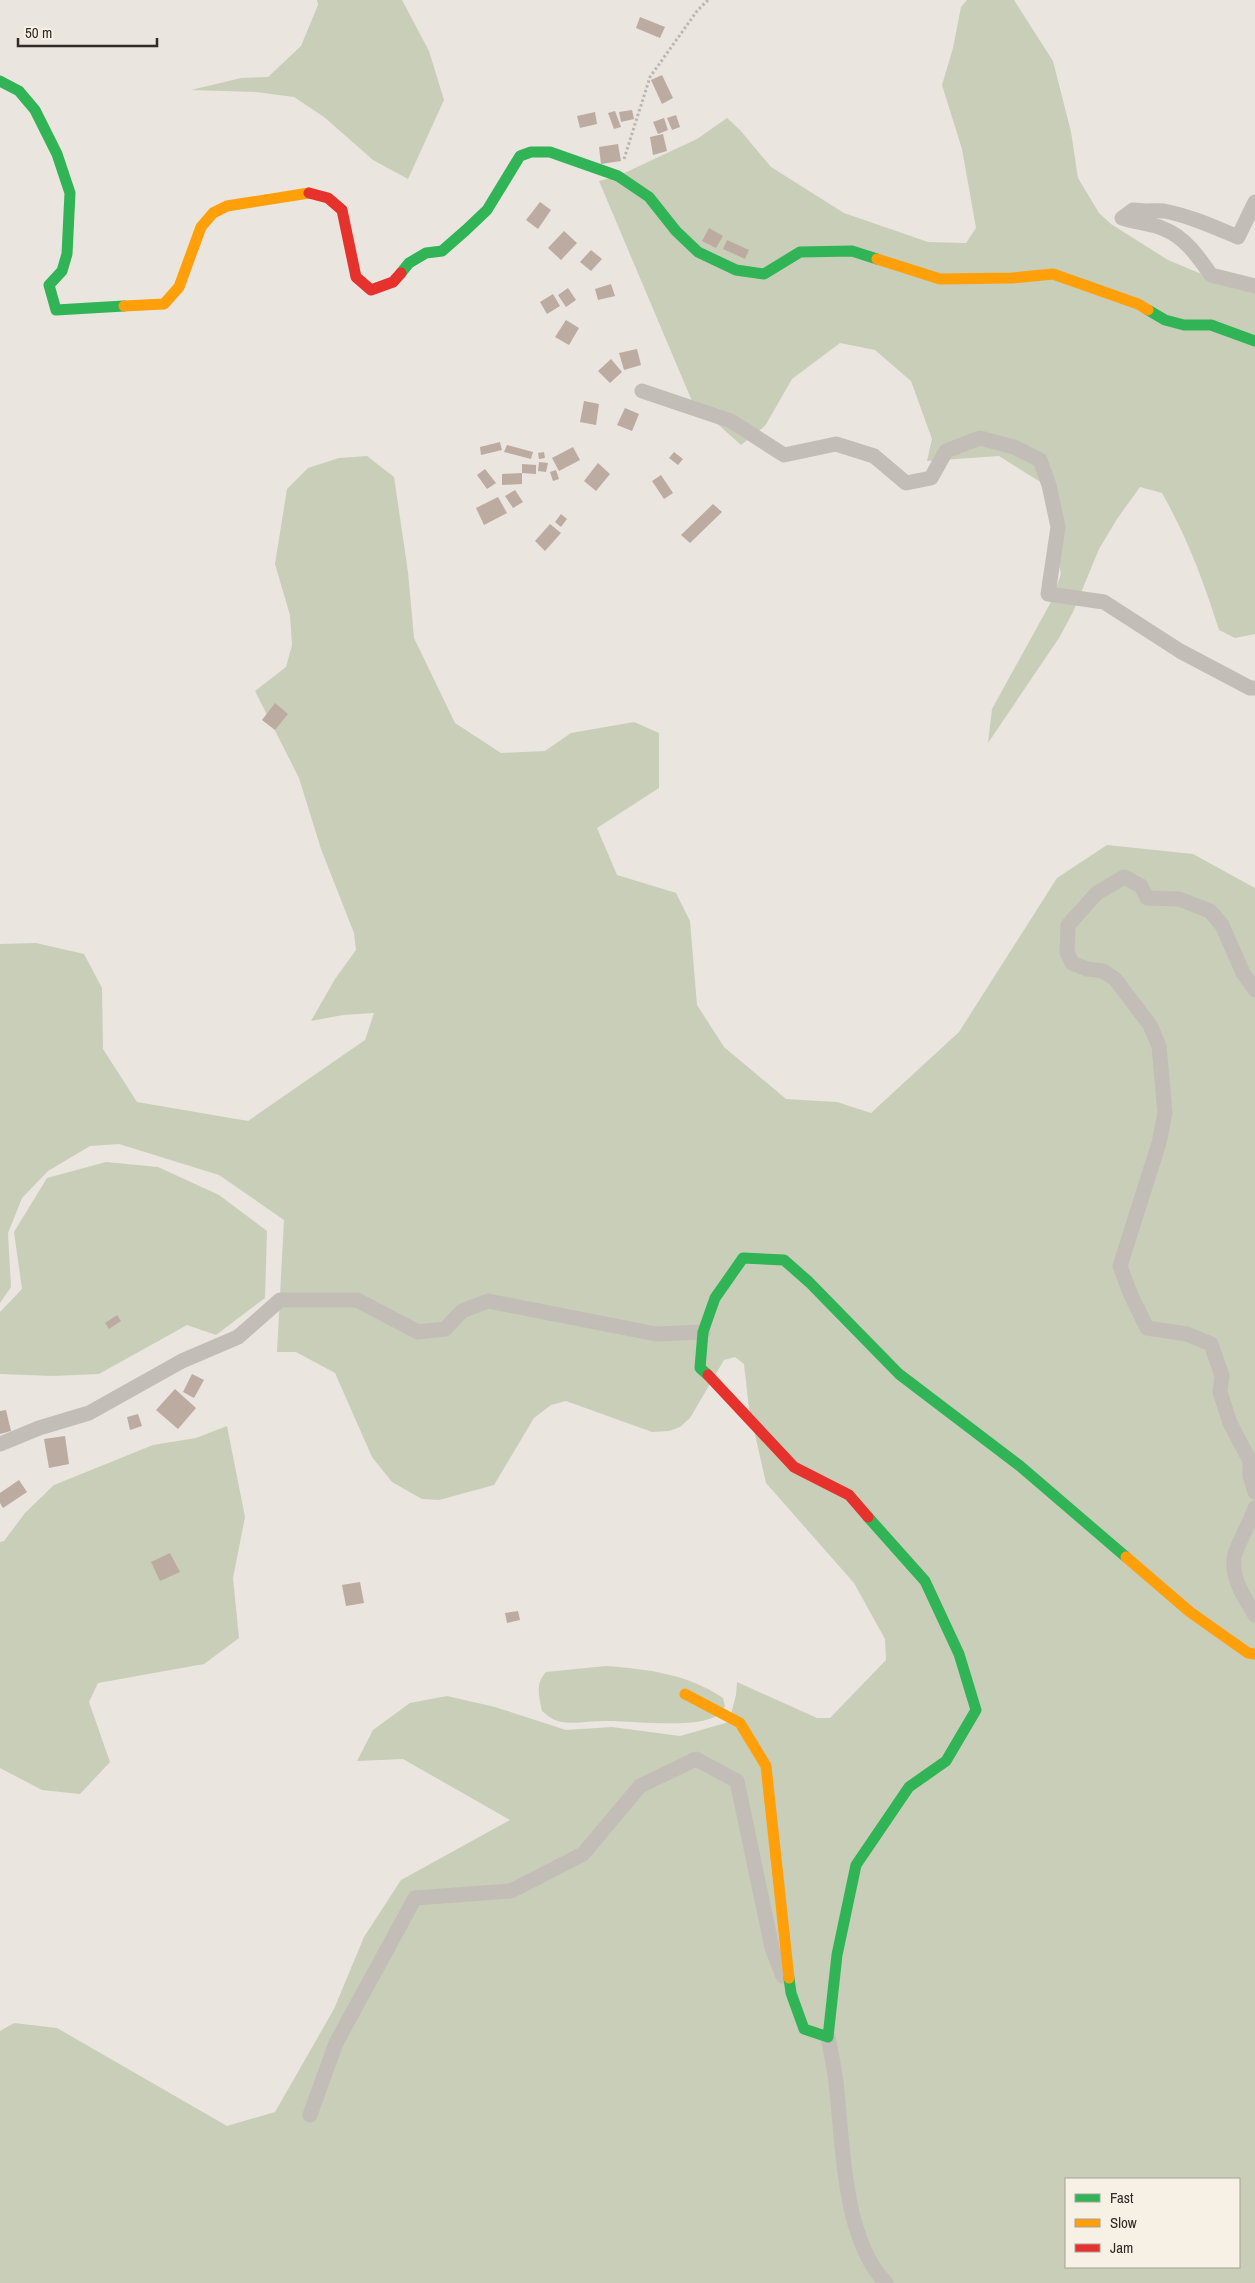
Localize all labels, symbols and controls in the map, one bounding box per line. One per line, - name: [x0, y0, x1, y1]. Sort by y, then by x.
- scale bar: [18, 15, 156, 47]
- text: 50 m: [25, 22, 52, 43]
- legend: [1065, 2178, 1240, 2268]
- text: Fast: [1110, 2187, 1134, 2208]
- text: Slow: [1110, 2212, 1137, 2233]
- text: Jam: [1110, 2237, 1133, 2258]

